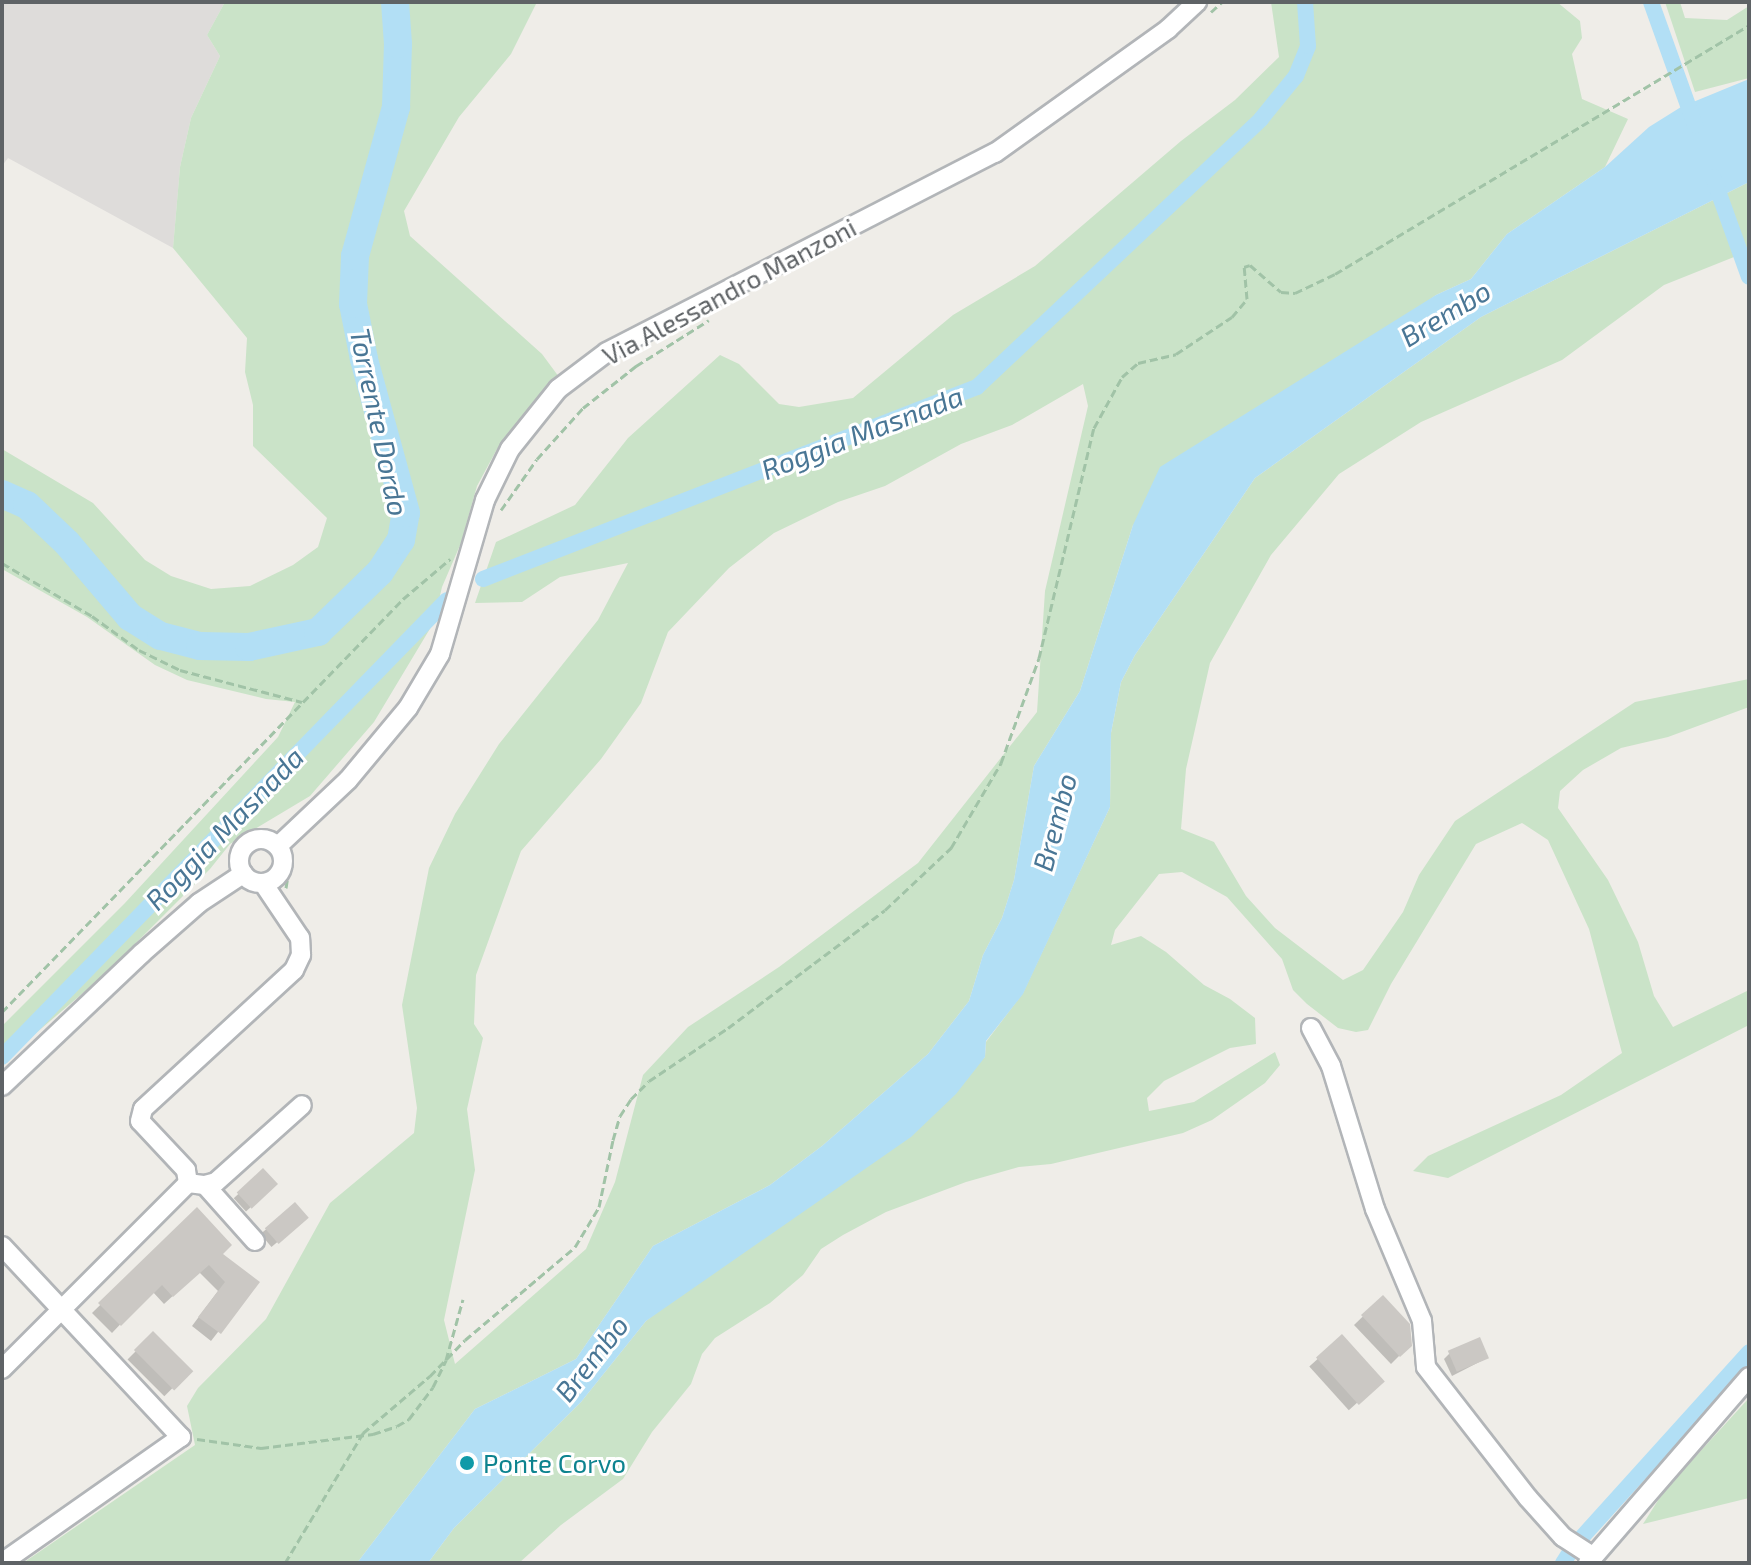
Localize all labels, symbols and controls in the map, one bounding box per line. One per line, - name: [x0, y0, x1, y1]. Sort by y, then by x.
- street label: Via Alessandro Manzoni: [597, 211, 861, 371]
- water label: Brembo: [1394, 273, 1496, 353]
- water label: Torrente Dordo: [344, 325, 416, 519]
- water label: Roggia Masnada: [756, 378, 968, 486]
- water label: Roggia Masnada: [138, 740, 310, 916]
- water label: Brembo: [1025, 770, 1083, 874]
- water label: Brembo: [547, 1308, 635, 1408]
- place label: Ponte Corvo: [483, 1447, 626, 1479]
- marker: Ponte Corvo: [458, 1454, 476, 1472]

